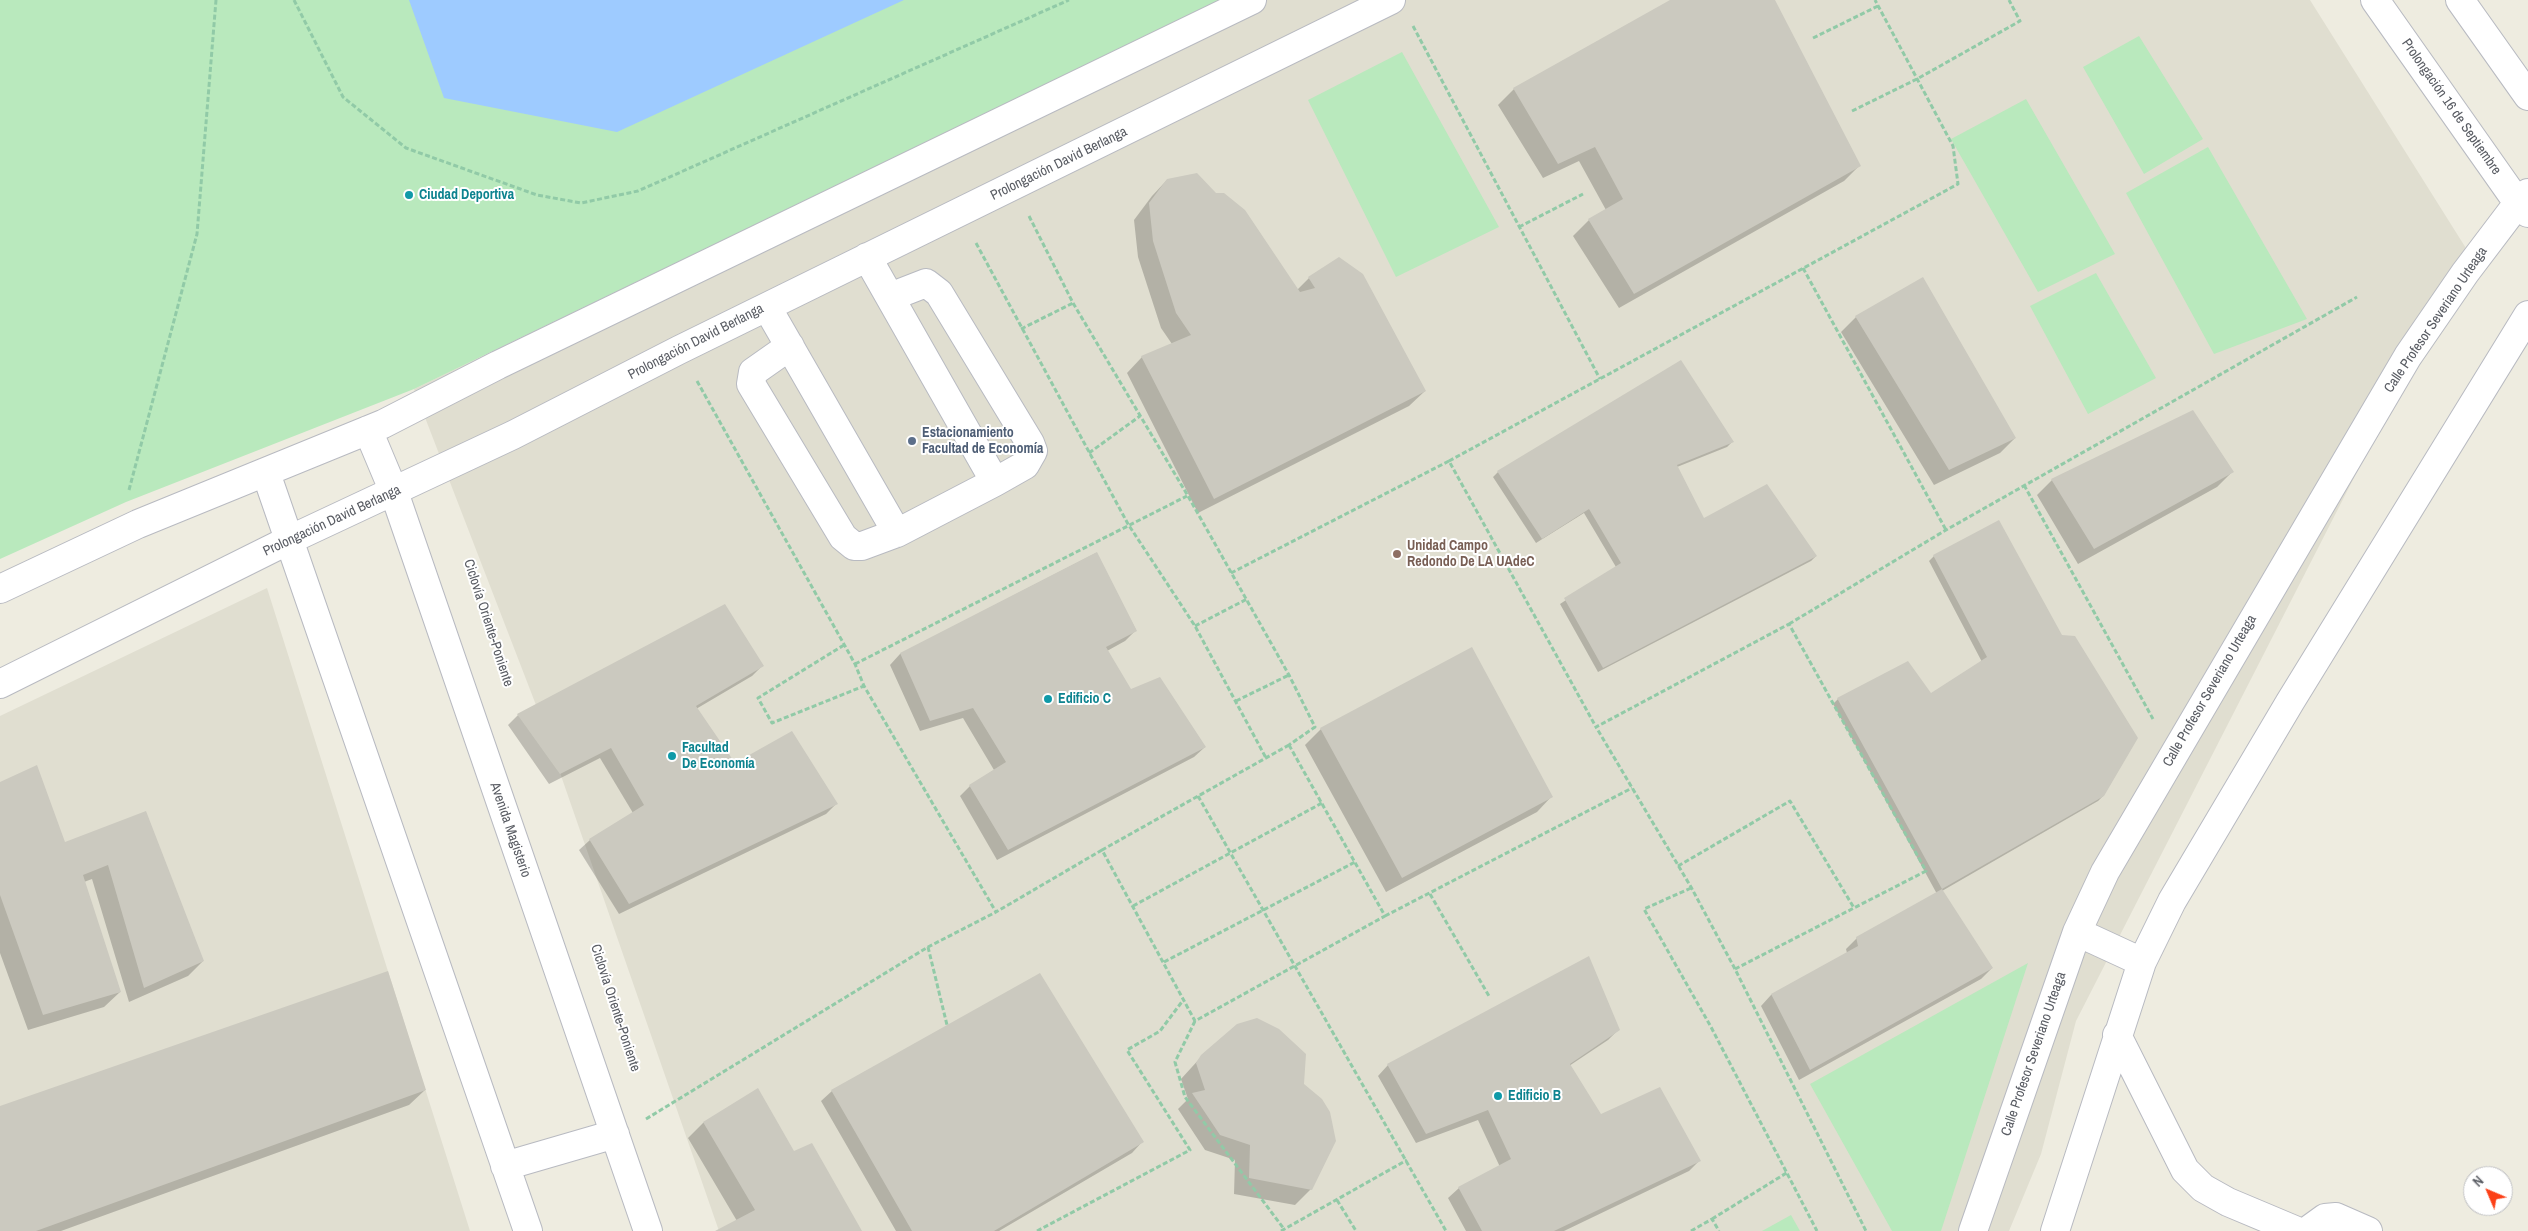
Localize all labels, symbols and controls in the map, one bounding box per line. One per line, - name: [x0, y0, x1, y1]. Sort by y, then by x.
- street label: Prolongación 16 de Septiembre: [2398, 36, 2504, 178]
- street label: Prolongación David Berlanga: [988, 124, 1130, 204]
- place label: Ciudad Deportiva: [419, 187, 514, 203]
- marker: Ciudad Deportiva: [403, 189, 415, 201]
- street label: Calle Profesor Severiano Urteaga: [2381, 244, 2491, 396]
- street label: Prolongación David Berlanga: [625, 300, 767, 384]
- place label: Estacionamiento Facultad de Economía: [922, 425, 1043, 458]
- marker: Estacionamiento Facultad de Economía: [906, 435, 918, 447]
- street label: Prolongación David Berlanga: [260, 482, 404, 560]
- place label: Unidad Campo Redondo De LA UAdeC: [1407, 538, 1535, 570]
- marker: Unidad Campo Redondo De LA UAdeC: [1391, 548, 1403, 560]
- street label: Ciclovía Oriente-Poniente: [460, 557, 516, 689]
- street label: Calle Profesor Severiano Urteaga: [2160, 612, 2260, 770]
- place label: Edificio C: [1058, 691, 1111, 707]
- marker: Edificio C: [1042, 693, 1054, 705]
- place label: Facultad De Economía: [682, 740, 755, 772]
- marker: Facultad De Economía: [666, 750, 678, 762]
- street label: Avenida Magisterio: [486, 780, 534, 880]
- street label: Ciclovía Oriente-Poniente: [587, 942, 643, 1074]
- street label: Calle Profesor Severiano Urteaga: [1998, 970, 2070, 1138]
- place label: Edificio B: [1508, 1088, 1561, 1104]
- marker: Edificio B: [1492, 1090, 1504, 1102]
- north arrow: [2463, 1166, 2513, 1216]
- text: N: [2469, 1172, 2487, 1190]

